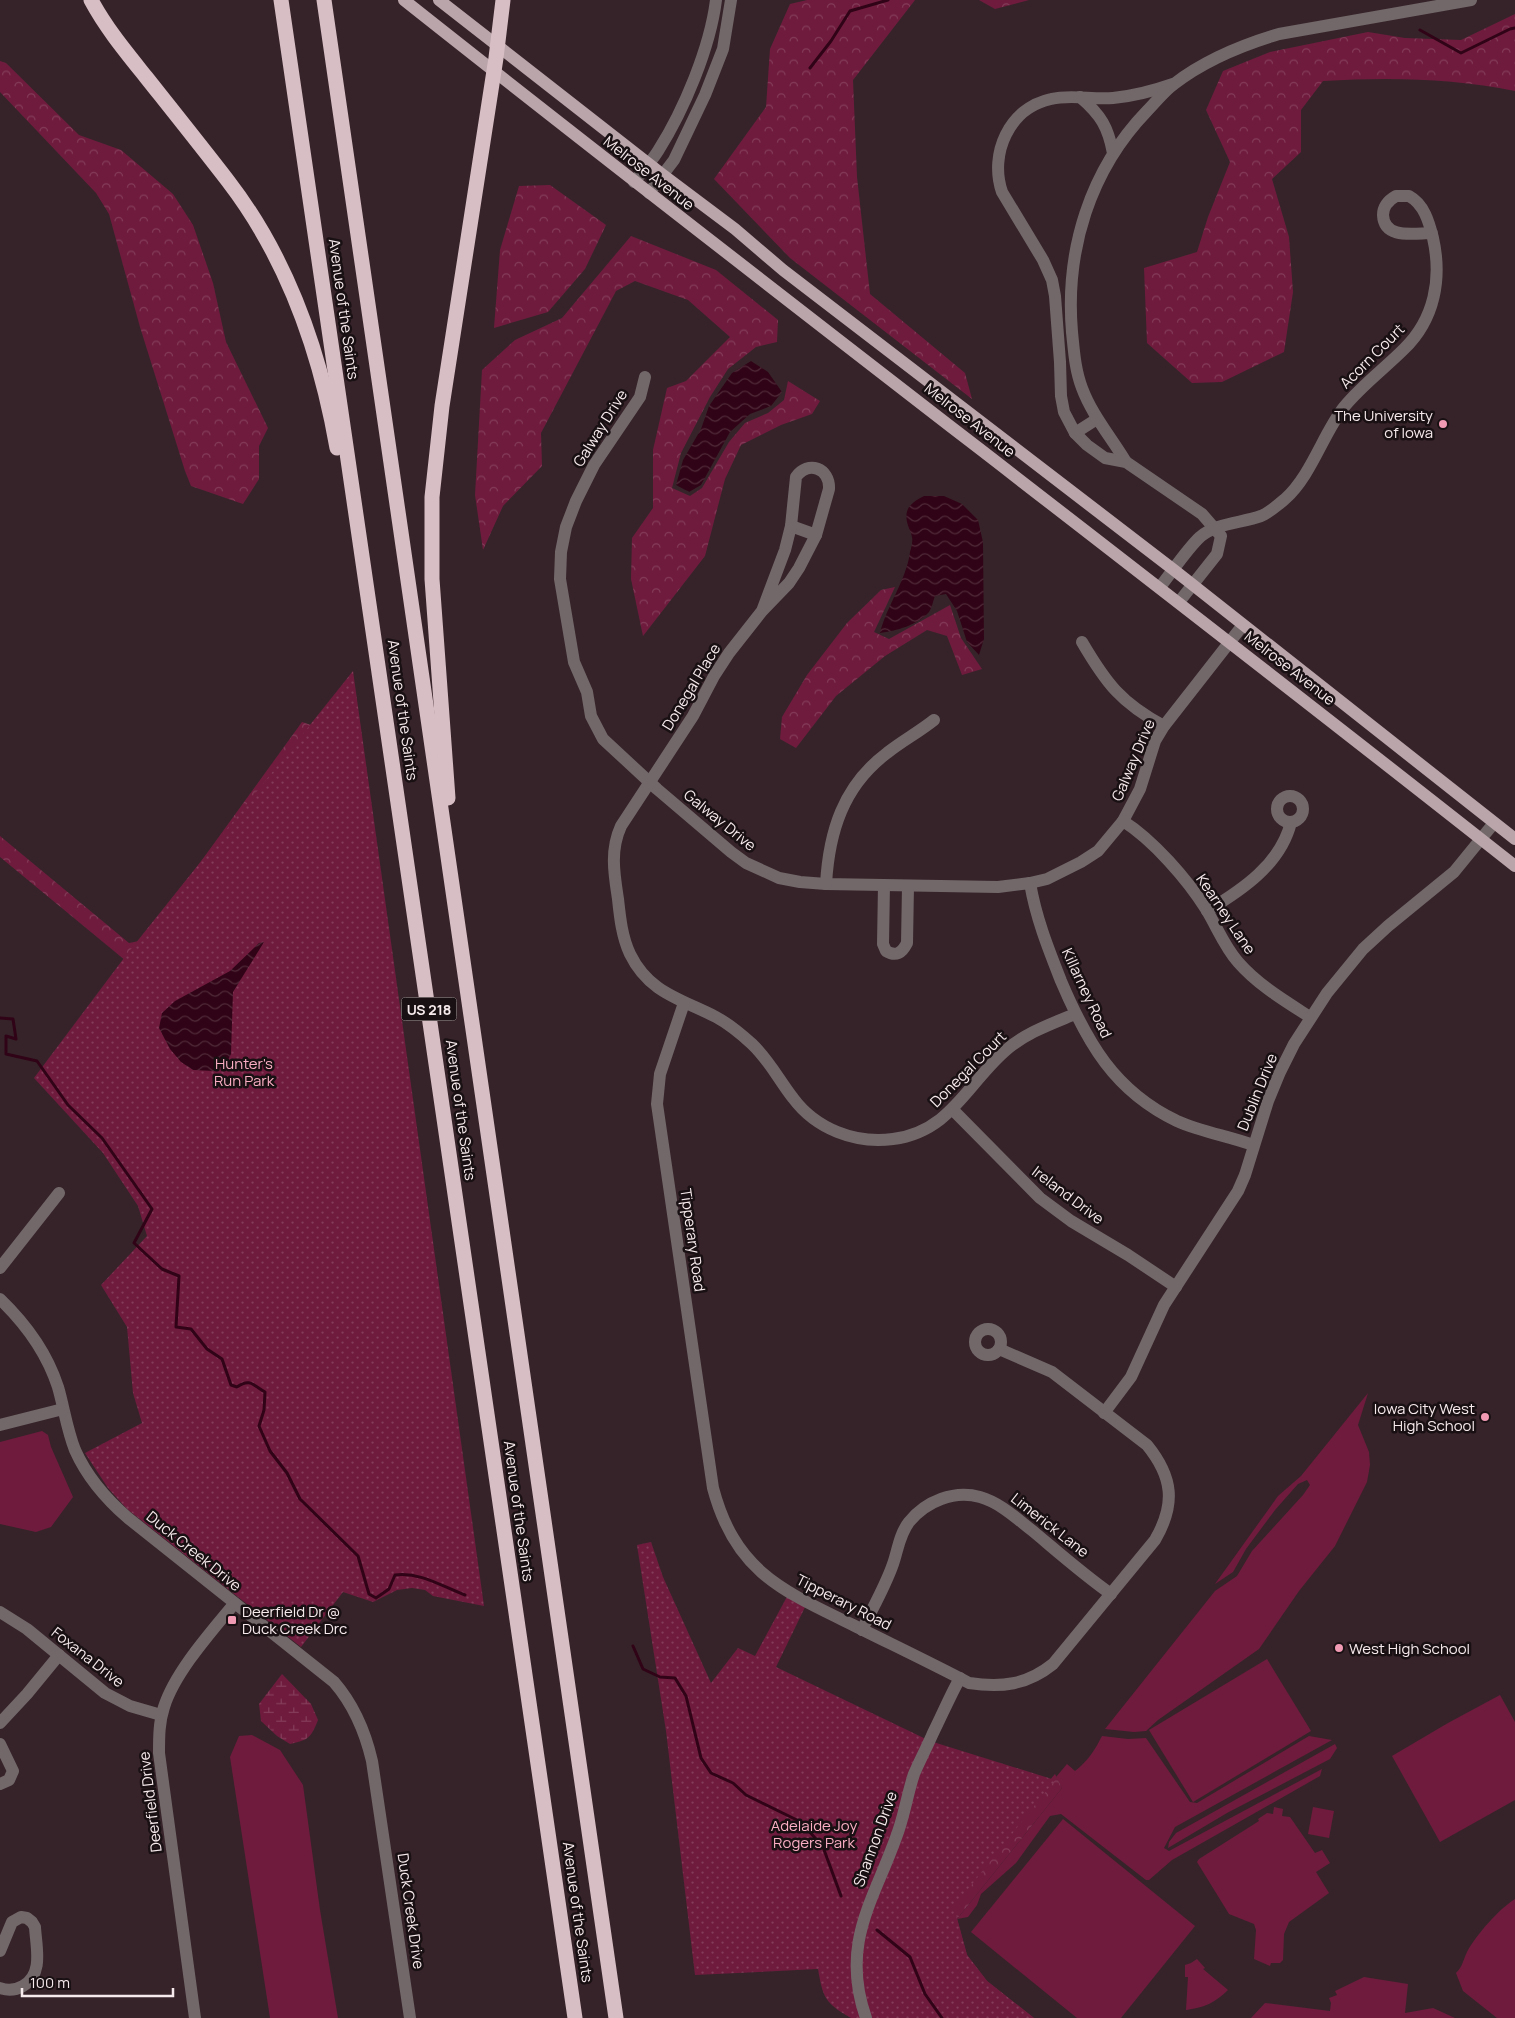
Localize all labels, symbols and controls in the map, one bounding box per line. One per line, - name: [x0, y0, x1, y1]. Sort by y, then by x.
- street label: Melrose Avenue: [599, 131, 699, 215]
- street label: Avenue of the Saints: [324, 237, 364, 381]
- street label: Acorn Court: [1335, 319, 1409, 393]
- street label: Melrose Avenue: [920, 378, 1020, 462]
- street label: Galway Drive: [568, 385, 632, 471]
- place label: The University of Iowa: [1334, 405, 1433, 443]
- marker: The University of Iowa: [1437, 418, 1449, 430]
- street label: Melrose Avenue: [1240, 626, 1340, 710]
- street label: Avenue of the Saints: [383, 638, 423, 782]
- street label: Donegal Place: [657, 639, 725, 734]
- street label: Galway Drive: [1106, 715, 1160, 804]
- street label: Galway Drive: [679, 784, 761, 856]
- street label: Kearney Lane: [1191, 870, 1261, 958]
- street label: Killarney Road: [1057, 945, 1117, 1041]
- road number: US 218: [402, 998, 456, 1021]
- street label: Donegal Court: [925, 1026, 1011, 1112]
- street label: Avenue of the Saints: [441, 1038, 481, 1182]
- street label: Dublin Drive: [1232, 1050, 1282, 1134]
- park label: Hunter's Run Park: [214, 1053, 275, 1091]
- street label: Ireland Drive: [1028, 1161, 1109, 1229]
- street label: Tipperary Road: [675, 1187, 711, 1293]
- place label: Iowa City West High School: [1374, 1398, 1475, 1436]
- marker: Iowa City West High School: [1479, 1411, 1491, 1423]
- street label: Avenue of the Saints: [499, 1439, 539, 1583]
- street label: Limerick Lane: [1007, 1488, 1094, 1562]
- street label: Duck Creek Drive: [142, 1506, 246, 1596]
- street label: Tipperary Road: [793, 1569, 895, 1635]
- place label: Deerfield Dr @ Duck Creek Drc: [242, 1601, 347, 1639]
- marker: Deerfield Dr @ Duck Creek Drc: [226, 1614, 238, 1626]
- street label: Foxana Drive: [47, 1622, 129, 1692]
- place label: West High School: [1349, 1638, 1470, 1659]
- marker: West High School: [1333, 1642, 1345, 1654]
- street label: Deerfield Drive: [133, 1750, 167, 1854]
- street label: Shannon Drive: [848, 1788, 902, 1890]
- park label: Adelaide Joy Rogers Park: [771, 1815, 857, 1853]
- street label: Avenue of the Saints: [558, 1840, 598, 1984]
- street label: Duck Creek Drive: [392, 1852, 430, 1970]
- scale bar: [22, 1966, 174, 1998]
- text: 100 m: [30, 1972, 70, 1993]

